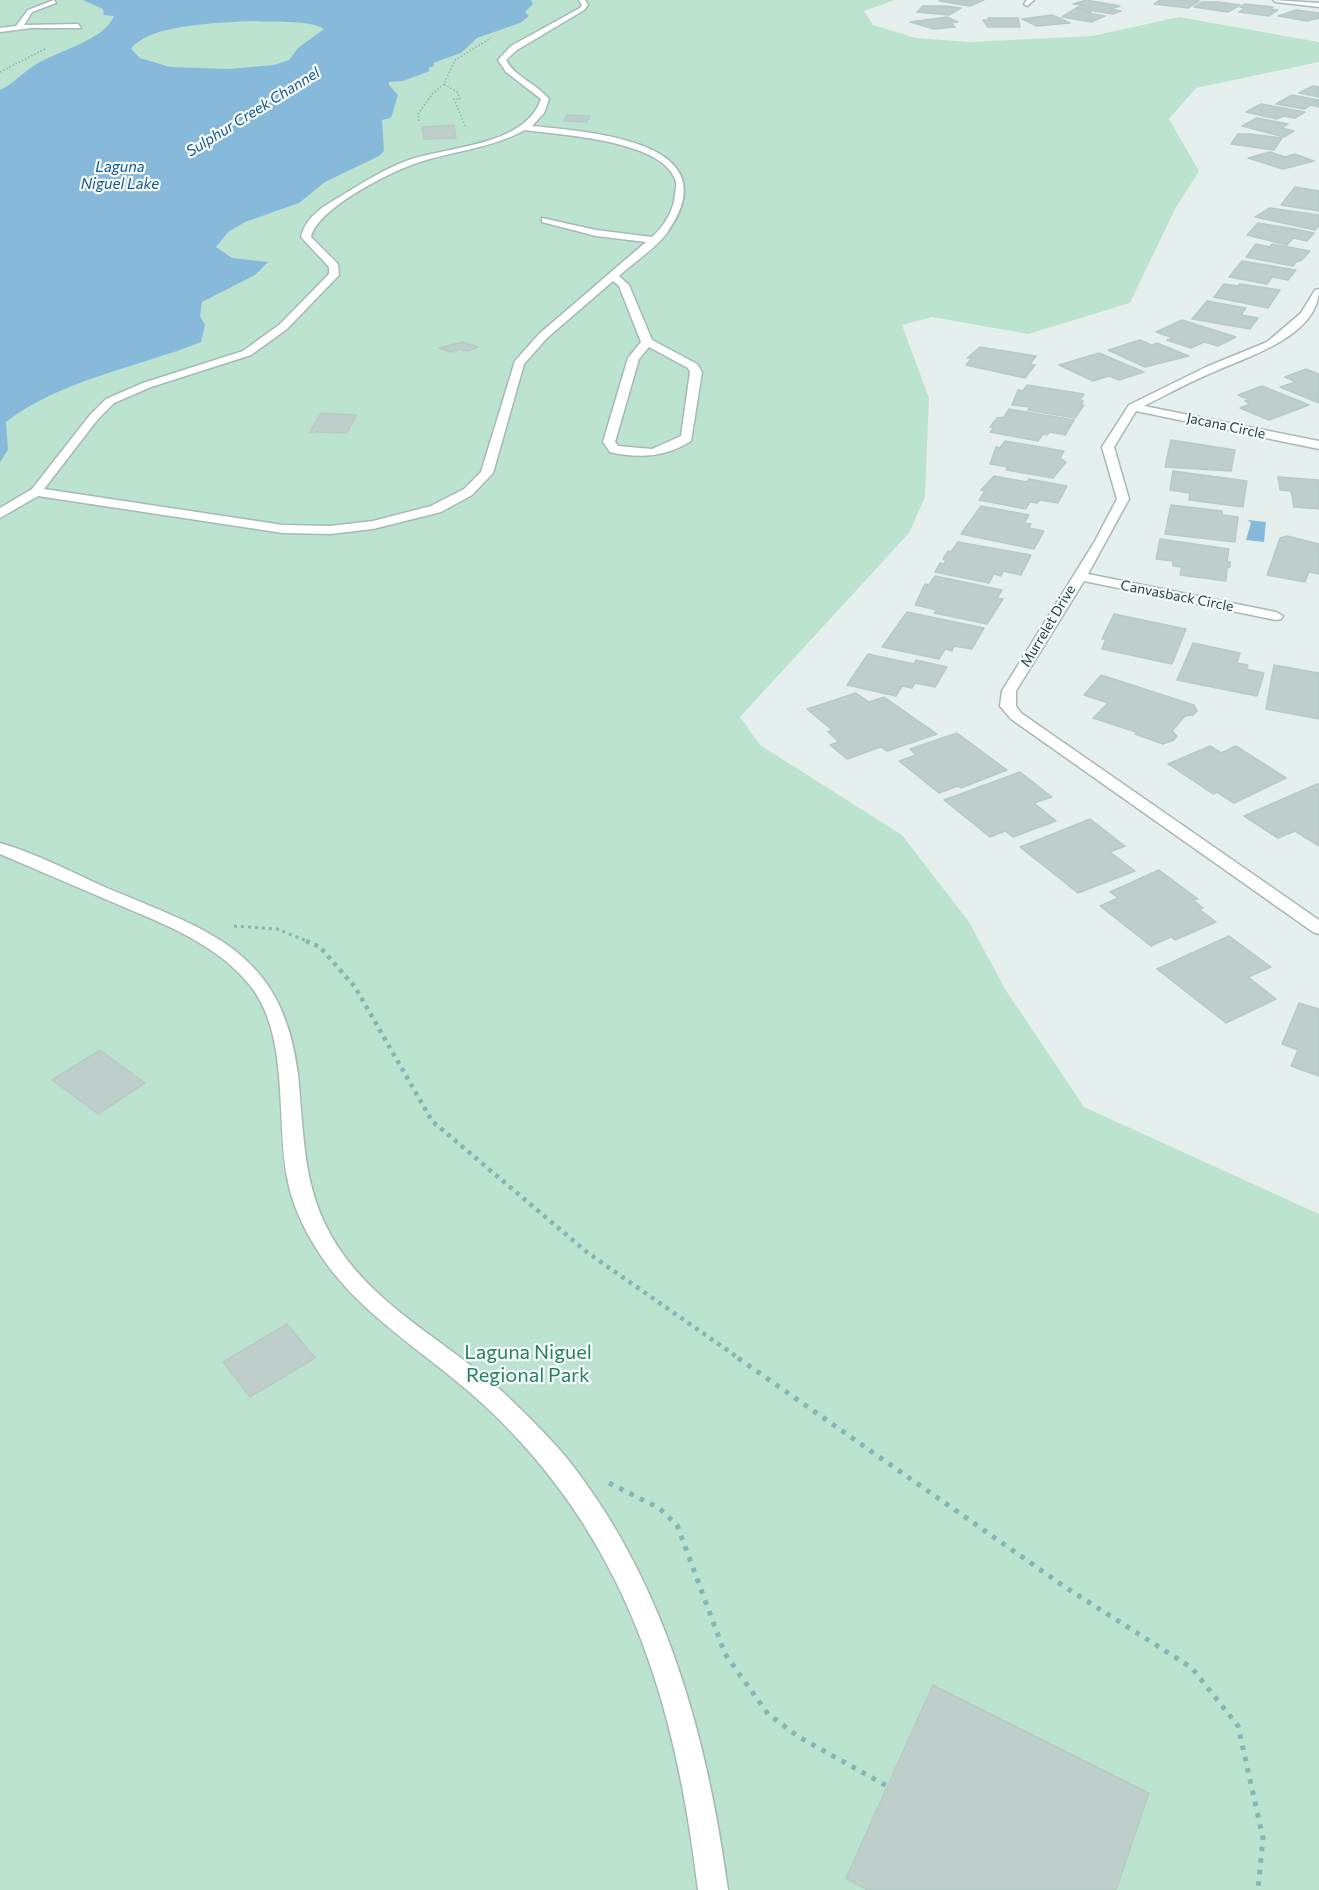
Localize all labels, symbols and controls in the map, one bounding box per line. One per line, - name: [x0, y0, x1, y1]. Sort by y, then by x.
- water label: Sulphur Creek Channel: [183, 64, 323, 160]
- water label: Laguna Niguel Lake: [81, 158, 159, 193]
- street label: Jacana Circle: [1185, 409, 1267, 443]
- street label: Canvasback Circle: [1119, 577, 1235, 615]
- street label: Murrelet Drive: [1017, 582, 1079, 670]
- park label: Laguna Niguel Regional Park: [464, 1340, 592, 1387]

